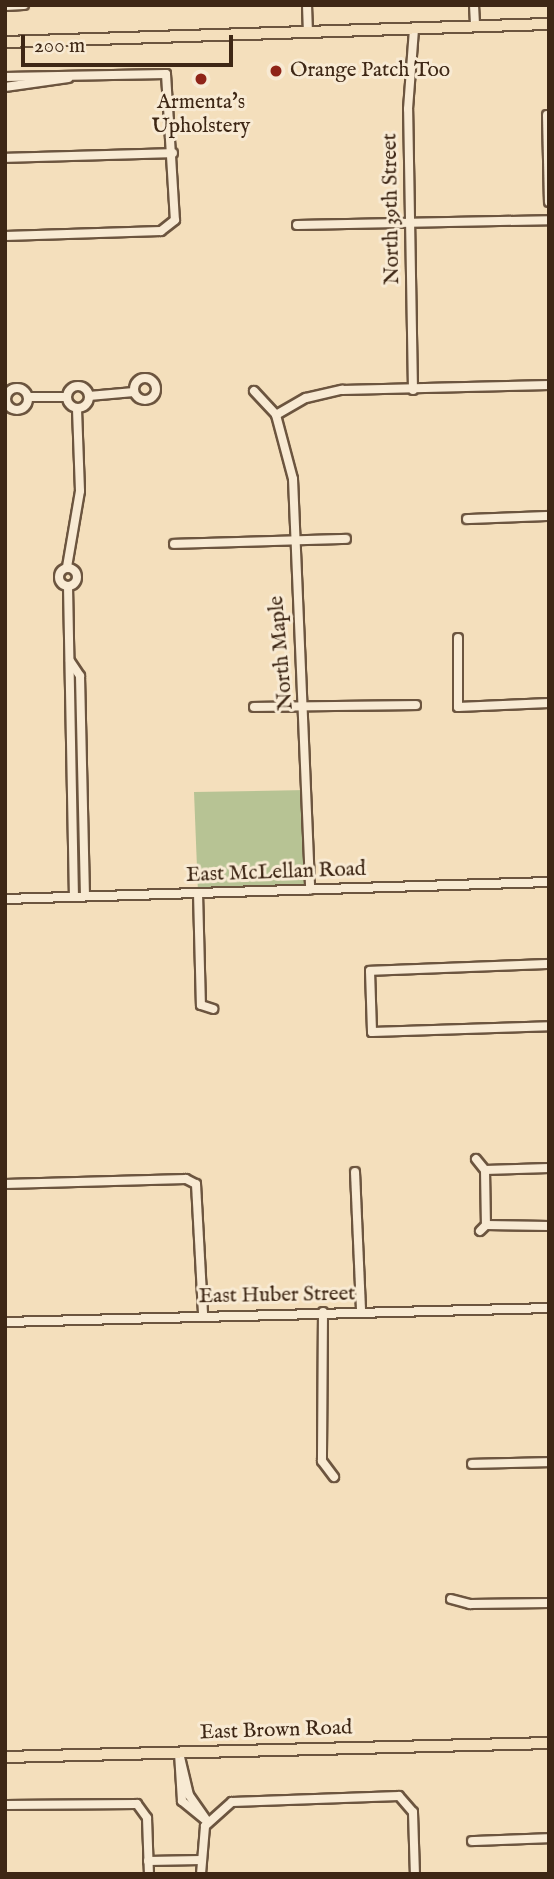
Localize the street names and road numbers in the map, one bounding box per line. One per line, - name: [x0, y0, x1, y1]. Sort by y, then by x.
- street label: North 39th Street: [378, 133, 406, 285]
- street label: North Maple: [264, 595, 300, 711]
- street label: East McLellan Road: [186, 857, 366, 889]
- street label: East Huber Street: [198, 1282, 356, 1310]
- street label: East Brown Road: [199, 1716, 353, 1746]

